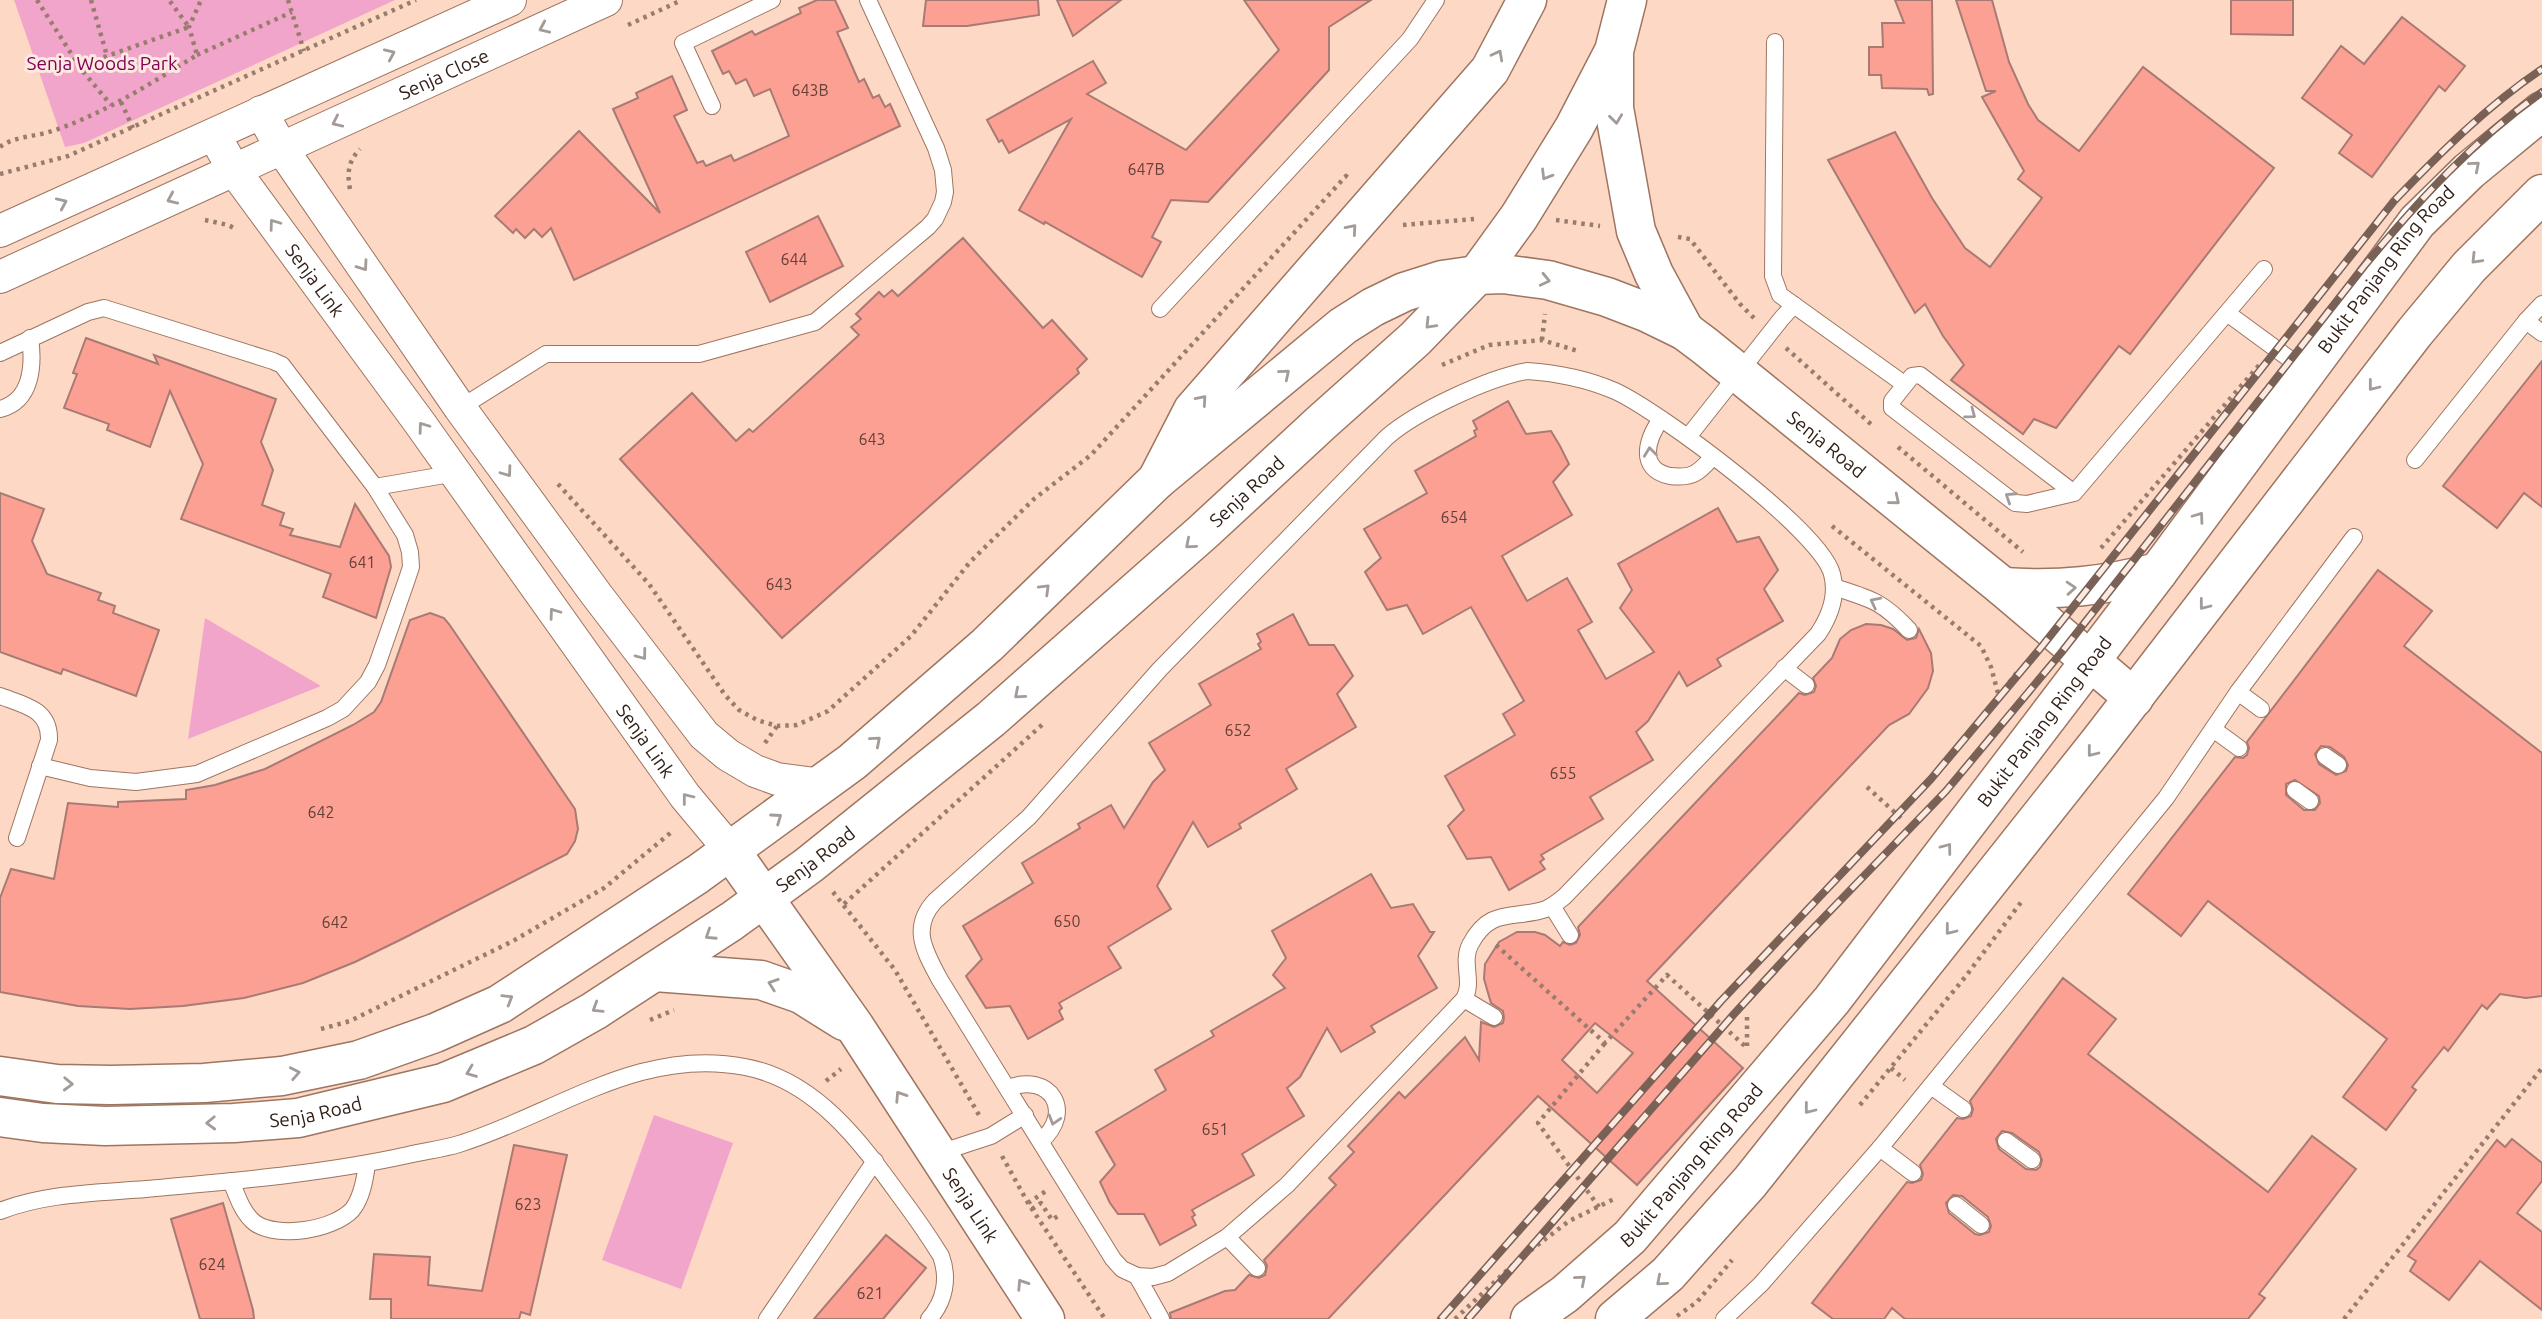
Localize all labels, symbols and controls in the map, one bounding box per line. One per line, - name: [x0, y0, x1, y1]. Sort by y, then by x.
- one-way arrow: [539, 20, 551, 34]
- street label: Senja Close: [395, 44, 492, 104]
- one-way arrow: [383, 48, 396, 62]
- one-way arrow: [1490, 49, 1503, 62]
- park label: Senja Woods Park: [26, 52, 178, 74]
- house number: 643B: [791, 81, 829, 99]
- one-way arrow: [1608, 113, 1623, 125]
- one-way arrow: [332, 114, 344, 128]
- house number: 647B: [1127, 160, 1165, 178]
- one-way arrow: [2467, 162, 2480, 174]
- one-way arrow: [1541, 167, 1554, 180]
- street label: Bukit Panjang Ring Road: [2313, 181, 2459, 357]
- one-way arrow: [167, 191, 179, 205]
- one-way arrow: [55, 197, 67, 211]
- one-way arrow: [269, 219, 282, 232]
- one-way arrow: [1344, 224, 1357, 237]
- street label: Senja Link: [281, 239, 349, 321]
- house number: 644: [780, 250, 808, 268]
- one-way arrow: [2472, 251, 2485, 264]
- one-way arrow: [354, 258, 367, 271]
- one-way arrow: [1539, 271, 1551, 286]
- one-way arrow: [1425, 316, 1438, 329]
- one-way arrow: [1277, 370, 1290, 382]
- one-way arrow: [2369, 379, 2382, 391]
- one-way arrow: [1194, 395, 1206, 408]
- street label: Senja Road: [1783, 406, 1870, 482]
- one-way arrow: [1963, 406, 1976, 418]
- one-way arrow: [418, 422, 431, 435]
- house number: 643: [858, 430, 886, 448]
- one-way arrow: [1643, 446, 1658, 458]
- street label: Senja Road: [1205, 452, 1289, 532]
- one-way arrow: [499, 464, 511, 477]
- one-way arrow: [1887, 492, 1900, 504]
- one-way arrow: [2005, 493, 2018, 506]
- house number: 654: [1440, 508, 1468, 526]
- one-way arrow: [2190, 512, 2203, 525]
- one-way arrow: [1185, 536, 1198, 548]
- house number: 641: [348, 553, 376, 571]
- house number: 643: [765, 575, 793, 593]
- one-way arrow: [2066, 581, 2077, 596]
- one-way arrow: [1037, 584, 1050, 597]
- one-way arrow: [1870, 597, 1883, 611]
- one-way arrow: [2200, 598, 2213, 610]
- one-way arrow: [550, 608, 562, 621]
- street label: Bukit Panjang Ring Road: [1972, 632, 2116, 811]
- one-way arrow: [634, 647, 647, 660]
- one-way arrow: [1014, 686, 1027, 698]
- street label: Senja Link: [612, 700, 679, 782]
- house number: 652: [1224, 721, 1252, 739]
- one-way arrow: [868, 737, 881, 749]
- one-way arrow: [2087, 745, 2100, 757]
- house number: 655: [1549, 764, 1577, 782]
- one-way arrow: [682, 793, 695, 805]
- house number: 642: [307, 803, 335, 821]
- one-way arrow: [769, 814, 782, 826]
- street label: Senja Road: [771, 822, 859, 896]
- one-way arrow: [1939, 843, 1951, 855]
- house number: 650: [1053, 912, 1081, 930]
- house number: 642: [321, 913, 349, 931]
- one-way arrow: [1946, 923, 1959, 935]
- one-way arrow: [705, 927, 718, 940]
- one-way arrow: [768, 978, 780, 992]
- one-way arrow: [501, 994, 514, 1007]
- one-way arrow: [592, 1000, 605, 1013]
- one-way arrow: [466, 1064, 478, 1078]
- one-way arrow: [289, 1067, 301, 1082]
- one-way arrow: [63, 1076, 73, 1092]
- street label: Bukit Panjang Ring Road: [1616, 1079, 1767, 1251]
- one-way arrow: [896, 1091, 909, 1104]
- street label: Senja Road: [269, 1092, 364, 1131]
- one-way arrow: [1805, 1100, 1817, 1113]
- one-way arrow: [1047, 1113, 1062, 1125]
- one-way arrow: [205, 1116, 216, 1131]
- house number: 651: [1201, 1120, 1229, 1138]
- street label: Senja Link: [938, 1163, 1003, 1247]
- house number: 623: [514, 1195, 542, 1213]
- house number: 624: [198, 1255, 226, 1273]
- one-way arrow: [1656, 1273, 1669, 1285]
- one-way arrow: [1573, 1276, 1586, 1288]
- one-way arrow: [1018, 1279, 1030, 1292]
- house number: 621: [856, 1284, 884, 1302]

